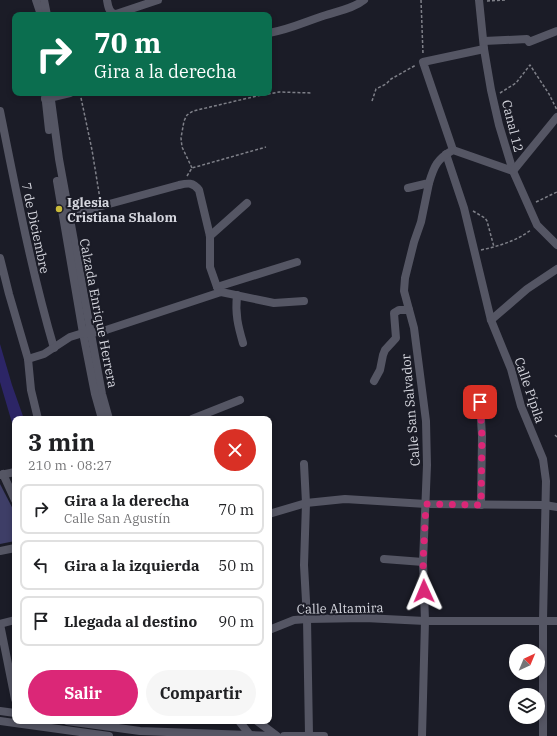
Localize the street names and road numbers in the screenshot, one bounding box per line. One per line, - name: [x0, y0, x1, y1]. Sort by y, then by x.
- street label: Canal 12: [498, 98, 527, 154]
- street label: 7 de Diciembre: [18, 181, 53, 275]
- street label: Calzada Enrique Herrera: [76, 237, 121, 389]
- street label: Calle San Salvador: [397, 353, 424, 467]
- street label: Calle Pípila: [510, 355, 549, 425]
- street label: Calle Altamira: [296, 599, 384, 618]

